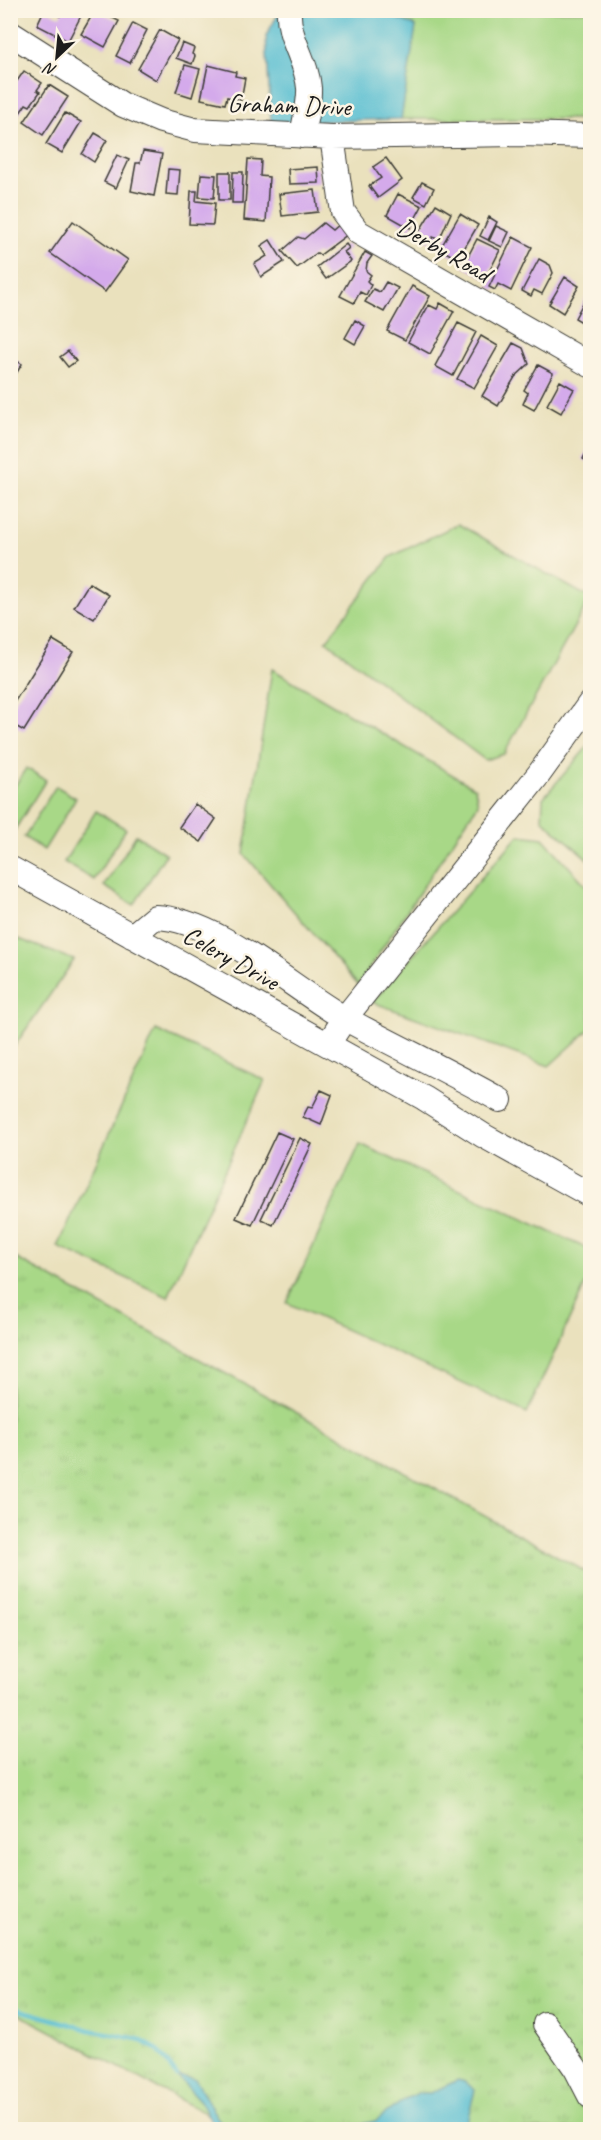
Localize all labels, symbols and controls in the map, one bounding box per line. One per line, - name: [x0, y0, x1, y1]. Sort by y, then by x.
- north arrow: [27, 27, 87, 87]
- text: N: [39, 57, 60, 81]
- street label: Graham Drive: [227, 86, 354, 124]
- street label: Derby Road: [391, 210, 500, 292]
- street label: Celery Drive: [177, 918, 287, 999]

